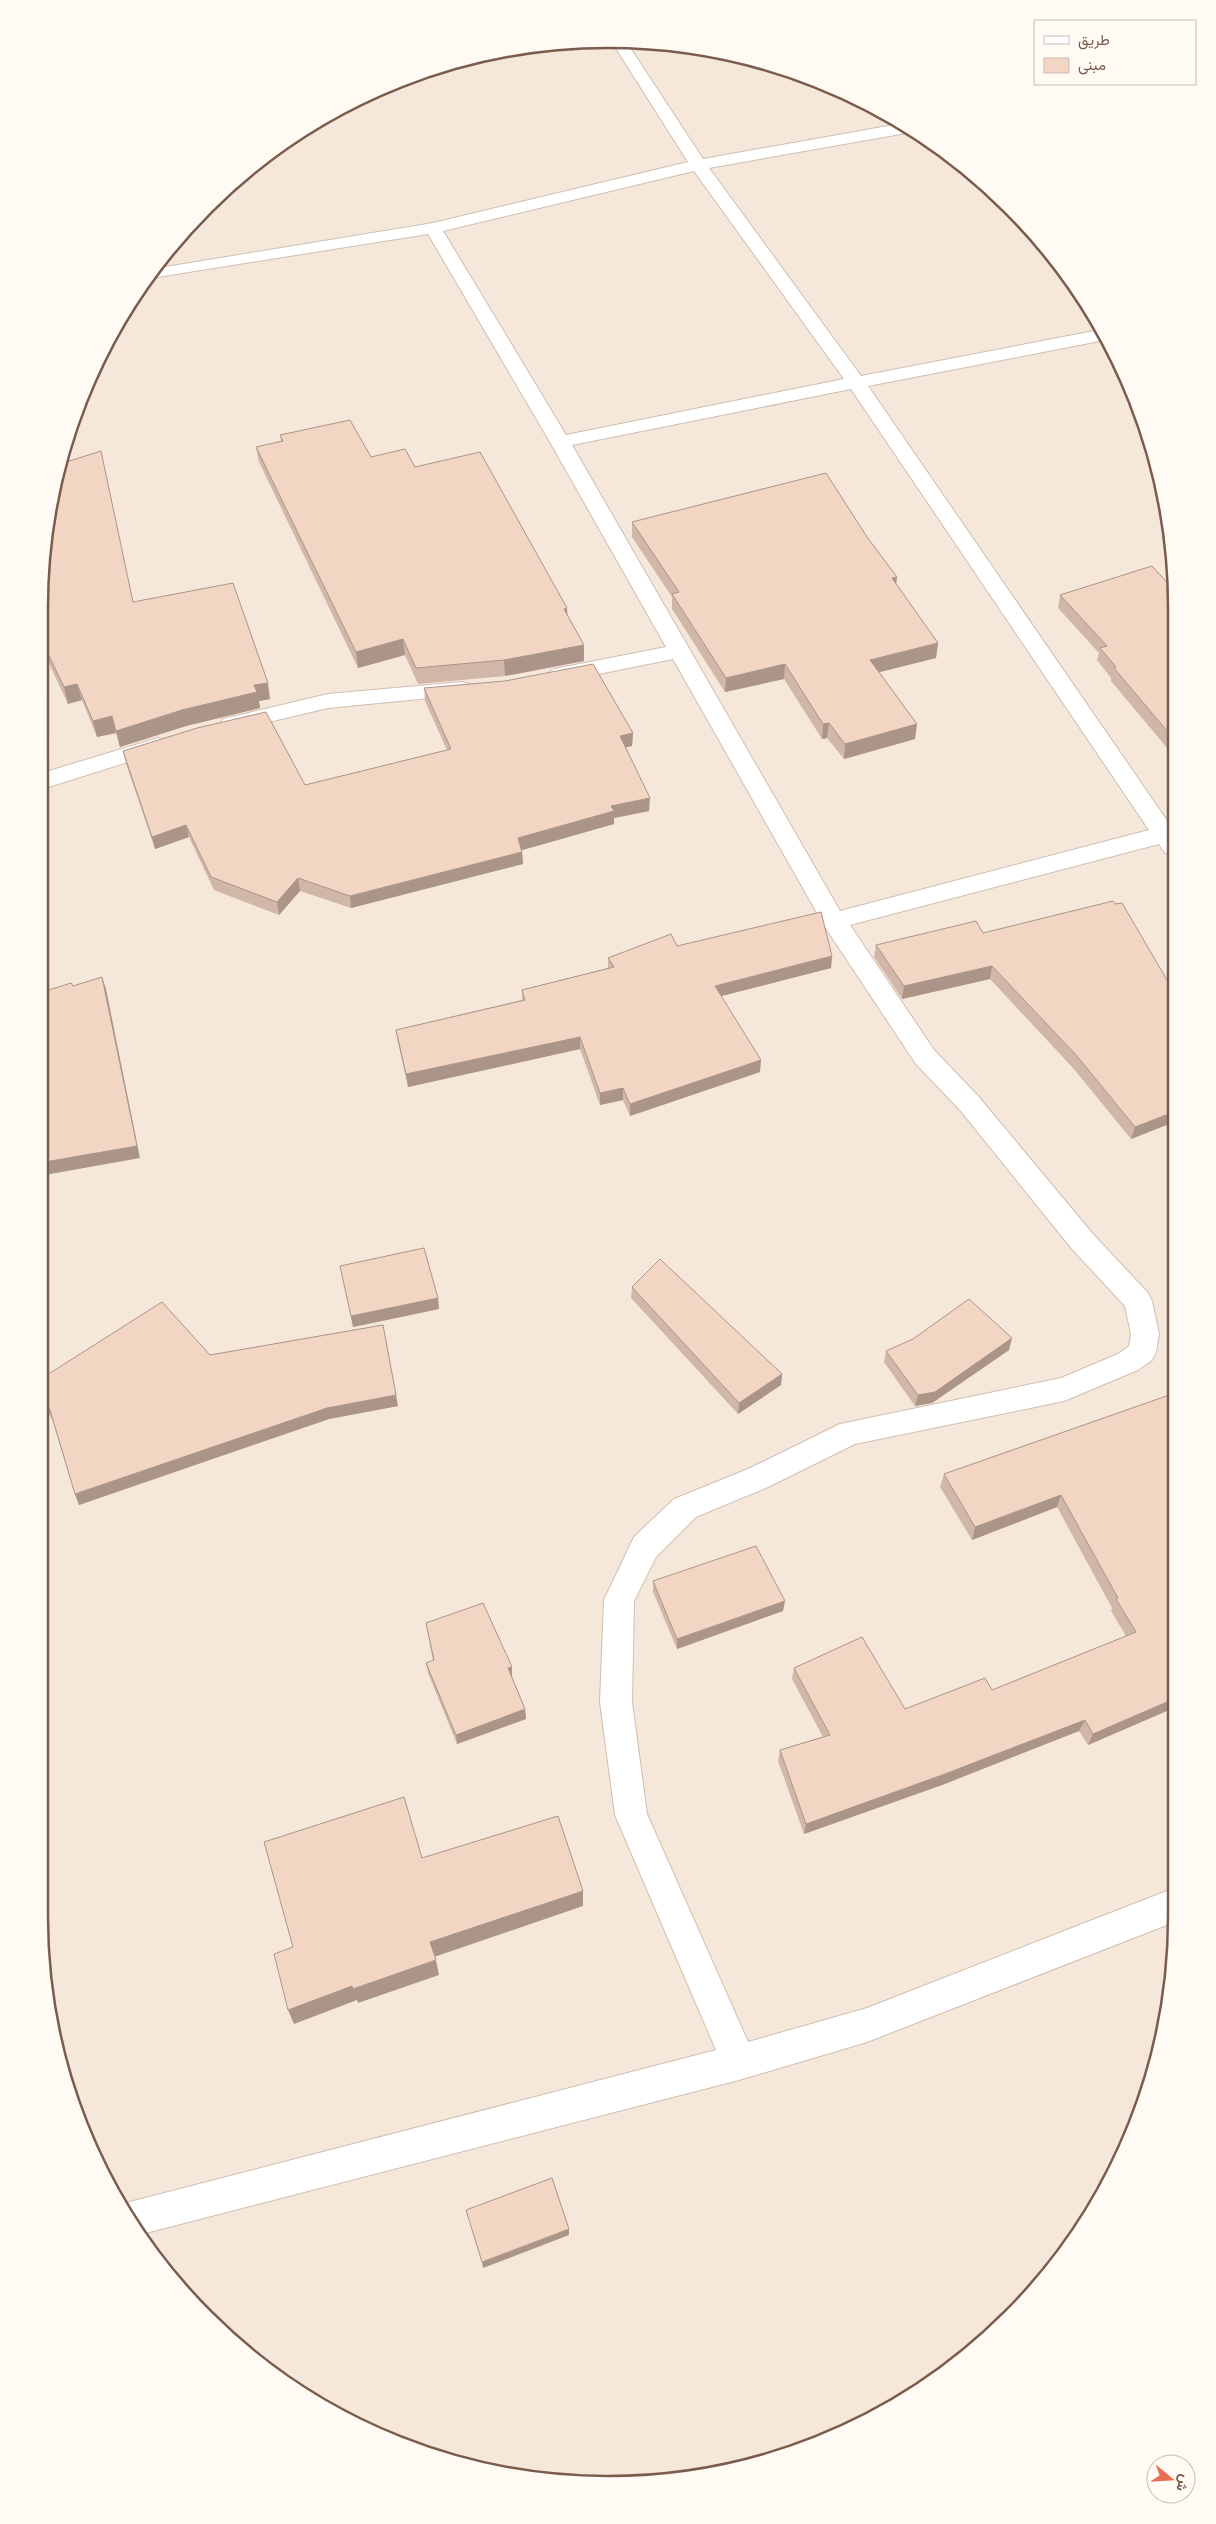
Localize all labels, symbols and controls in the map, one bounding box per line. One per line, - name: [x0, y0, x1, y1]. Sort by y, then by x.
- legend: [1034, 20, 1196, 85]
- text: طريق: [1078, 29, 1110, 51]
- text: مبنى: [1078, 54, 1106, 76]
- north arrow: [1146, 2454, 1196, 2504]
- text: ش: [1171, 2472, 1195, 2494]

